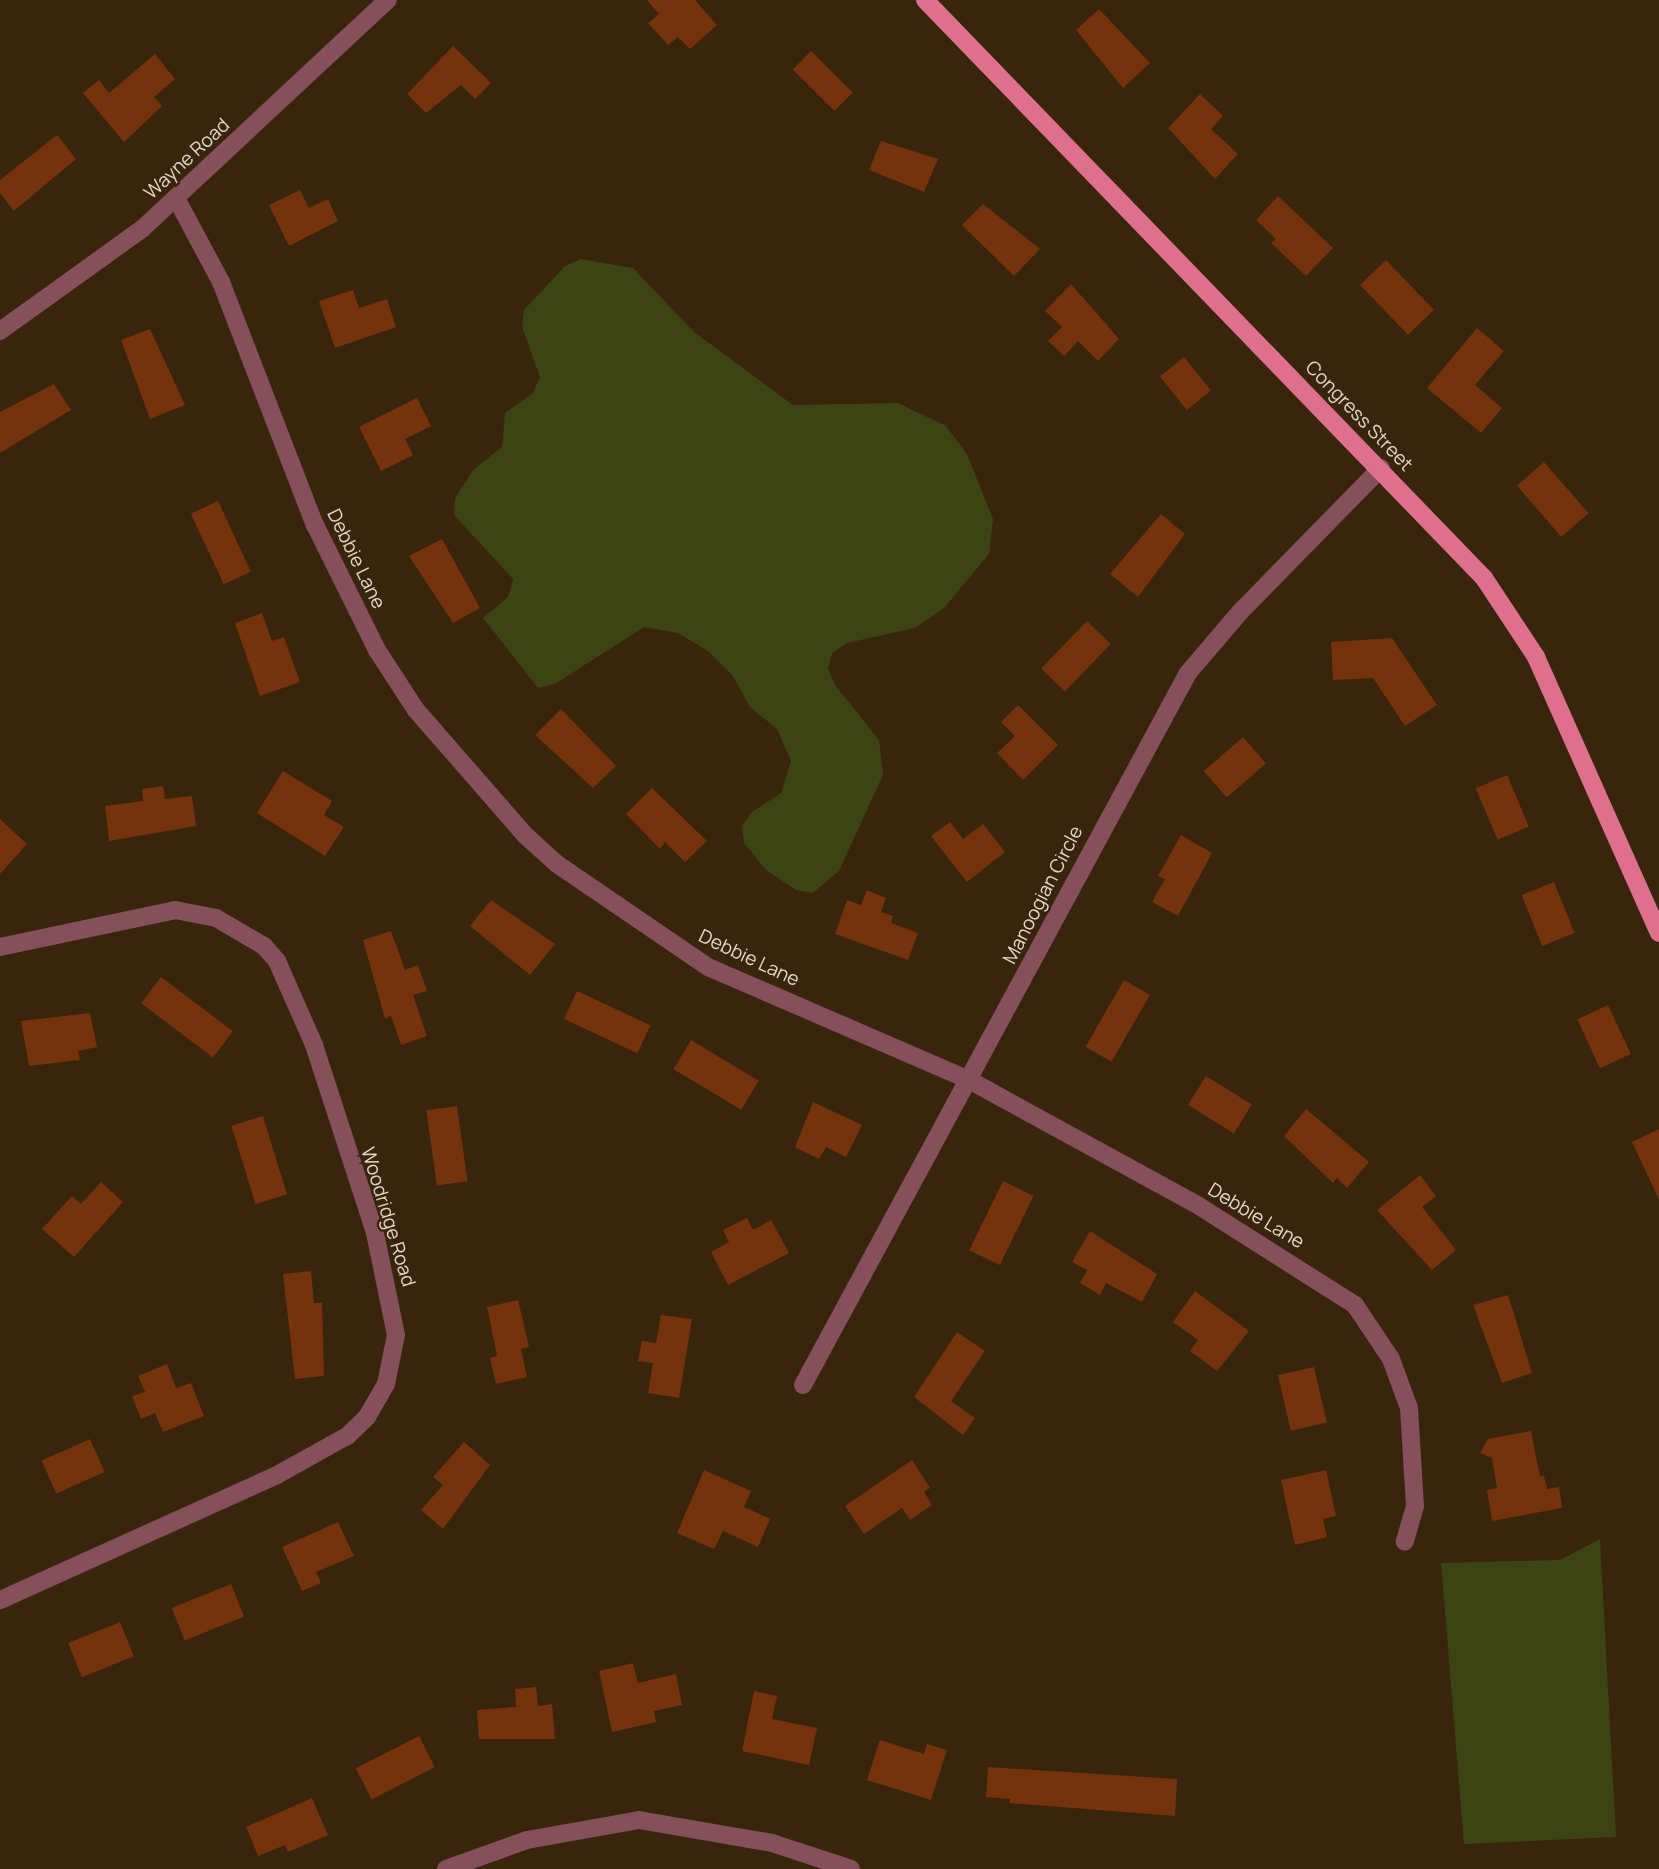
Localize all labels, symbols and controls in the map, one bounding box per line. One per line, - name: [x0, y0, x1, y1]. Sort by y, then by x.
- street label: Wayne Road: [140, 114, 234, 204]
- street label: Congress Street: [1301, 356, 1417, 476]
- street label: Debbie Lane: [322, 505, 390, 613]
- street label: Manoogian Circle: [998, 822, 1088, 968]
- street label: Debbie Lane: [695, 925, 803, 991]
- street label: Woodridge Road: [356, 1145, 420, 1289]
- street label: Debbie Lane: [1204, 1178, 1308, 1254]

